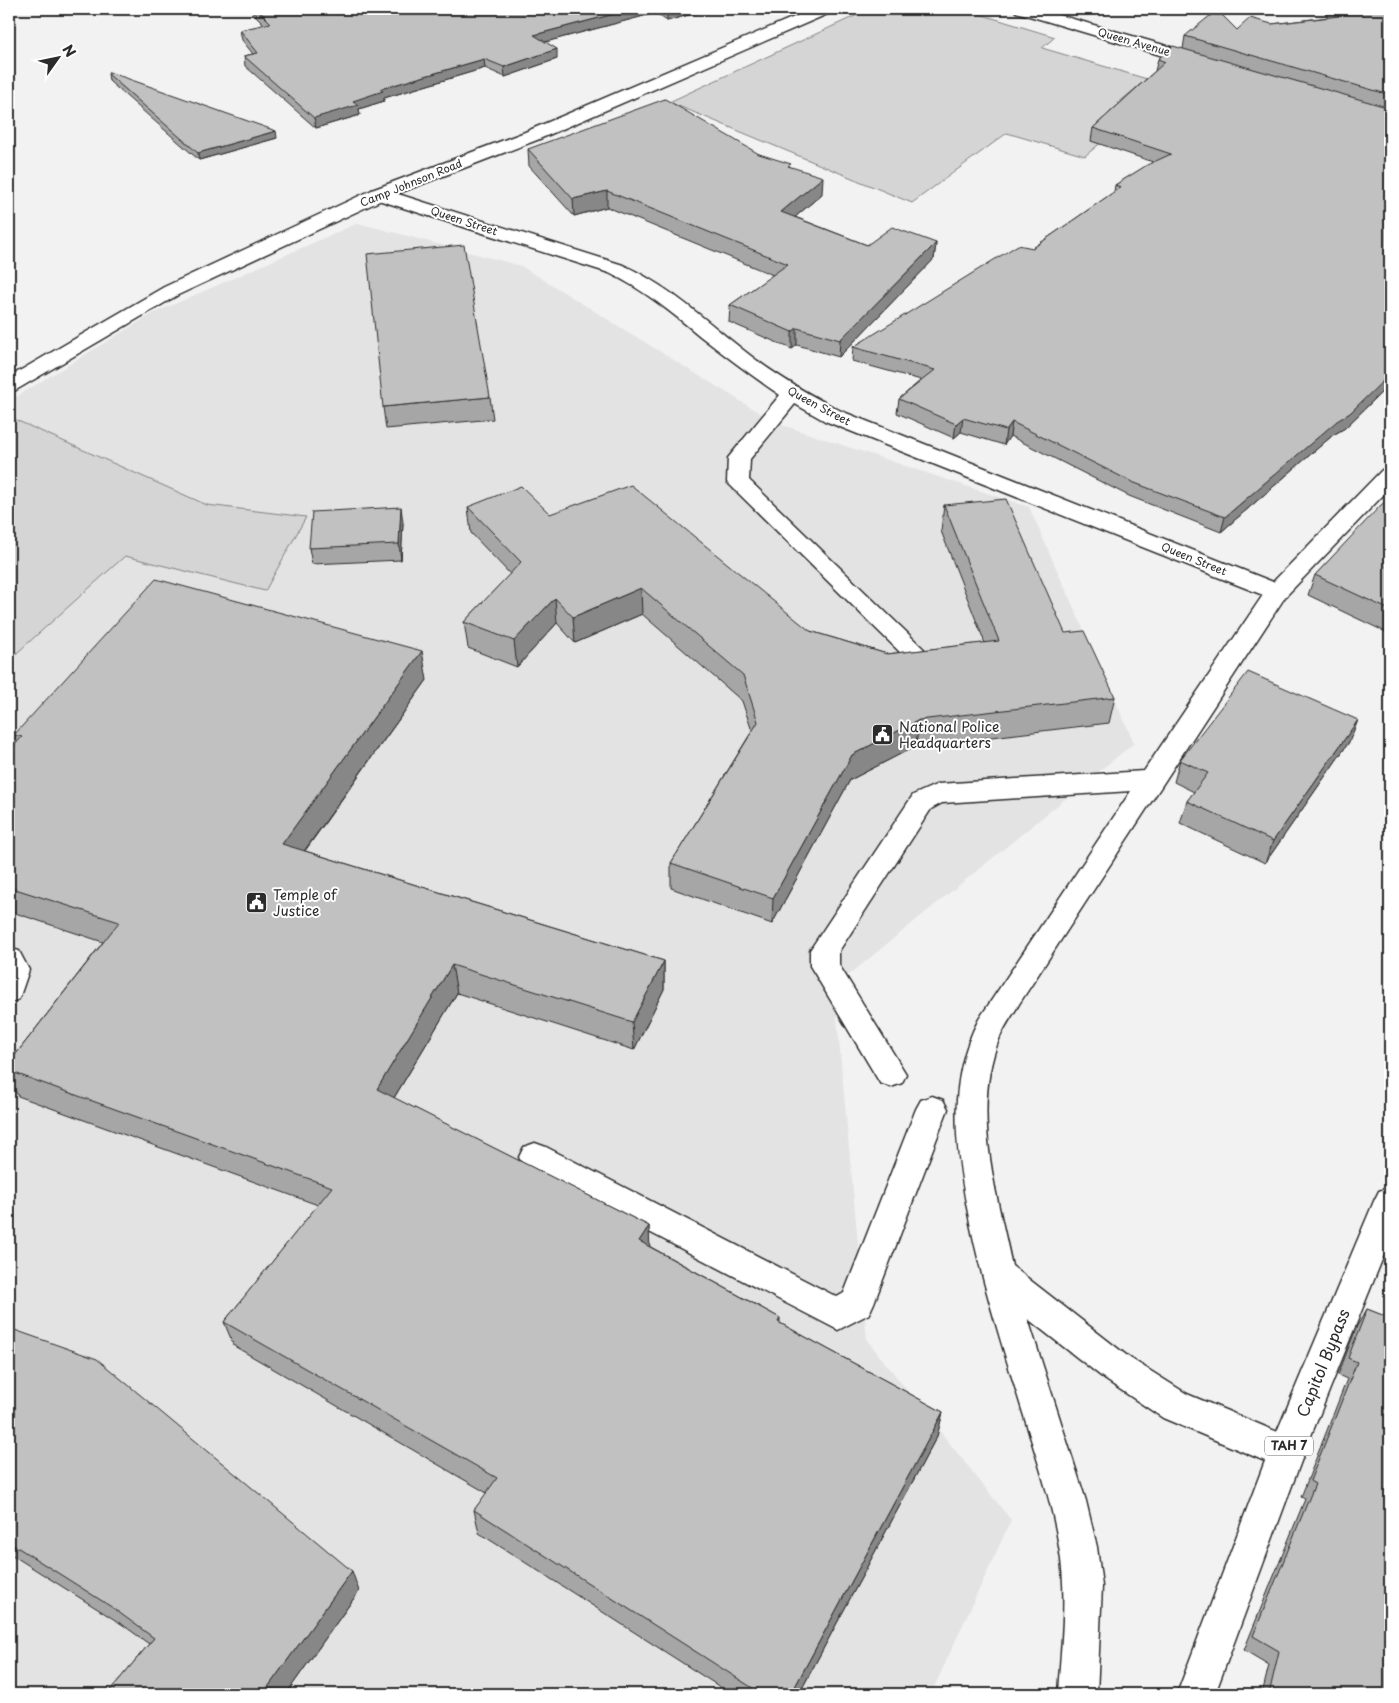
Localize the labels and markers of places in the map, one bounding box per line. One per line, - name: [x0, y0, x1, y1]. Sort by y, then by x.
- place label: National Police Headquarters: [899, 716, 999, 753]
- public building icon: National Police Headquarters: [871, 723, 895, 747]
- place label: Temple of Justice: [273, 884, 338, 921]
- public building icon: Temple of Justice: [245, 891, 269, 915]

